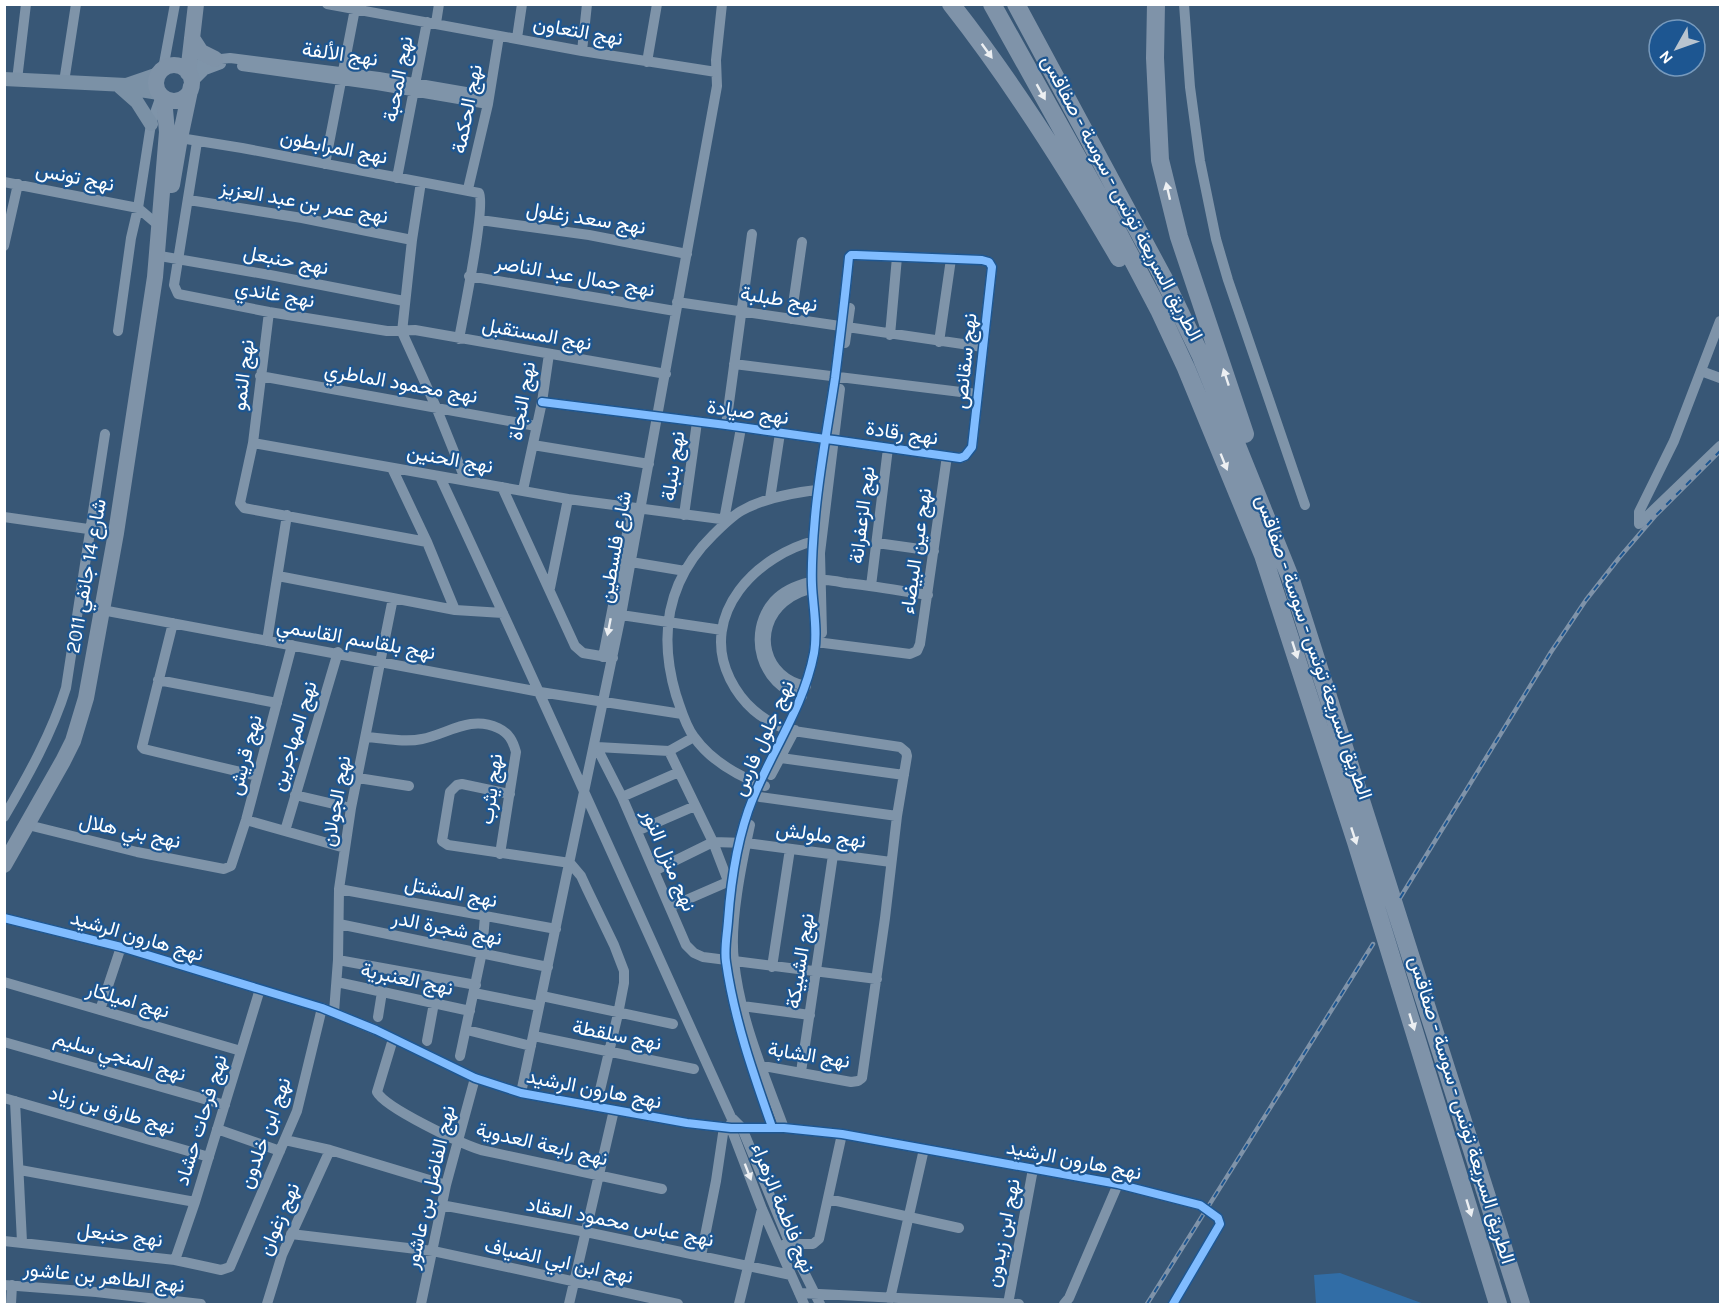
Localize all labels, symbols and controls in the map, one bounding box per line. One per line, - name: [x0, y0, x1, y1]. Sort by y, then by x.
- street label: نهج التعاون: [531, 12, 625, 52]
- north arrow: [1647, 18, 1707, 78]
- street label: نهج المحبة: [378, 34, 420, 124]
- street label: نهج الألفة: [300, 37, 379, 73]
- one-way arrow: [981, 42, 993, 58]
- text: N: [1655, 47, 1677, 68]
- street label: الطريق السريعة تونس - سوسة - صفاقس: [1036, 51, 1207, 346]
- street label: نهج الحكمة: [447, 63, 489, 156]
- one-way arrow: [1036, 84, 1046, 101]
- street label: نهج المرابطون: [278, 125, 390, 171]
- street label: نهج تونس: [33, 158, 116, 198]
- street label: نهج عمر بن عبد العزيز: [217, 176, 390, 230]
- one-way arrow: [1162, 182, 1172, 200]
- street label: نهج سعد زغلول: [524, 197, 647, 241]
- street label: نهج حنبعل: [241, 240, 330, 281]
- street label: نهج جمال عبد الناصر: [492, 250, 656, 303]
- street label: نهج غاندي: [233, 276, 317, 317]
- street label: نهج طبلبة: [738, 282, 819, 318]
- street label: نهج سقانص: [949, 312, 983, 410]
- street label: نهج المستقبل: [480, 313, 594, 357]
- street label: نهج النمو: [227, 338, 261, 412]
- street label: نهج محمود الماطري: [322, 358, 479, 413]
- street label: نهج النجاة: [504, 360, 542, 442]
- one-way arrow: [1221, 368, 1230, 386]
- street label: نهج صيادة: [705, 395, 790, 431]
- street label: نهج رقادة: [864, 417, 940, 451]
- street label: نهج بنبلة: [657, 430, 691, 503]
- street label: نهج الحنين: [405, 440, 495, 480]
- one-way arrow: [1219, 453, 1229, 471]
- street label: نهج الزعفرانة: [845, 465, 881, 565]
- street label: نهج عين البيضاء: [896, 487, 938, 616]
- street label: شارع فلسطين: [594, 489, 638, 605]
- street label: الطريق السريعة تونس - سوسة - صفاقس: [1250, 492, 1377, 803]
- street label: شارع 14 جانفي 2011: [61, 497, 116, 656]
- street label: نهج بلقاسم القاسمي: [274, 614, 437, 669]
- one-way arrow: [604, 618, 613, 637]
- one-way arrow: [1291, 641, 1300, 659]
- street label: نهج جلول فارس: [727, 677, 800, 800]
- street label: نهج المهاجرين: [266, 678, 324, 794]
- street label: نهج قريش: [223, 712, 269, 798]
- street label: نهج يثرب: [475, 752, 509, 826]
- street label: نهج الجولان: [317, 754, 357, 849]
- street label: نهج منزل النور: [635, 804, 701, 916]
- street label: نهج بني هلال: [76, 809, 183, 858]
- street label: نهج ملولش: [774, 817, 867, 855]
- one-way arrow: [1350, 827, 1359, 845]
- street label: نهج المشتل: [402, 872, 499, 914]
- street label: نهج هارون الرشيد: [67, 906, 206, 968]
- street label: نهج شجرة الدر: [389, 906, 504, 952]
- street label: نهج الشبيكة: [781, 912, 821, 1011]
- street label: الطريق السريعة تونس - سوسة - صفاقس: [1403, 953, 1520, 1267]
- street label: نهج العنبرية: [358, 958, 455, 1002]
- street label: نهج اميلكار: [82, 977, 172, 1025]
- one-way arrow: [1408, 1013, 1417, 1031]
- street label: نهج سلقطة: [570, 1015, 663, 1057]
- street label: نهج المنجي سليم: [50, 1026, 189, 1091]
- street label: نهج الشابة: [766, 1037, 852, 1075]
- street label: نهج فرحات حشاد: [170, 1052, 234, 1189]
- street label: نهج هارون الرشيد: [524, 1065, 664, 1115]
- street label: نهج ابن خلدون: [234, 1074, 298, 1192]
- street label: نهج طارق بن زياد: [46, 1081, 178, 1141]
- street label: نهج الفاضل بن عاشور: [400, 1103, 462, 1272]
- street label: نهج رابعة العدوية: [473, 1118, 610, 1172]
- street label: نهج هارون الرشيد: [1004, 1136, 1144, 1186]
- street label: نهج فاطمة الزهراء: [745, 1140, 819, 1277]
- one-way arrow: [744, 1163, 754, 1181]
- street label: نهج ابن زيدون: [981, 1177, 1027, 1290]
- street label: نهج زغوان: [253, 1179, 306, 1260]
- street label: نهج عباس محمود العقاد: [524, 1193, 716, 1253]
- one-way arrow: [1465, 1199, 1474, 1217]
- street label: نهج حنبعل: [76, 1218, 164, 1254]
- street label: نهج ابن ابي الضياف: [482, 1234, 635, 1293]
- street label: نهج الطاهر بن عاشور: [21, 1257, 186, 1299]

